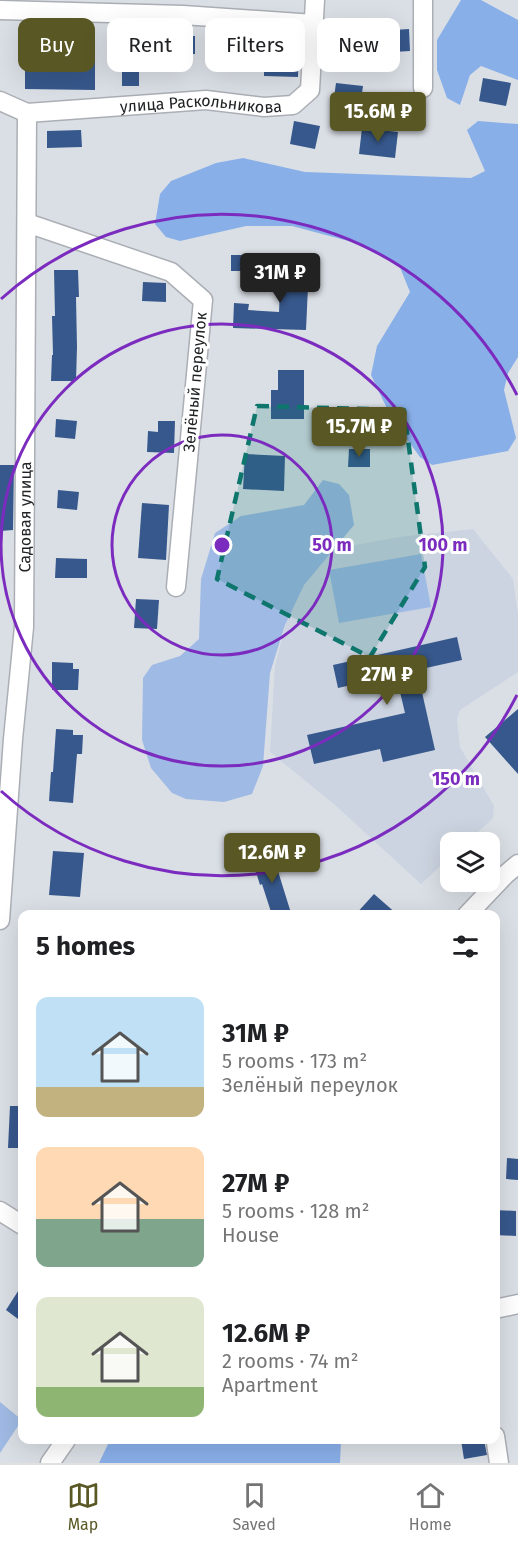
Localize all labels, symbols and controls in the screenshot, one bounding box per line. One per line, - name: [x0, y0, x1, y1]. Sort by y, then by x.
- chip: Buy: [18, 18, 95, 72]
- chip: Rent: [107, 18, 193, 72]
- chip: Filters: [205, 18, 305, 72]
- chip: New: [317, 18, 400, 72]
- street label: улица Раскольникова: [119, 90, 283, 116]
- pin: 15.6M ₽: [323, 92, 433, 143]
- text: 15.6M ₽: [344, 99, 412, 123]
- pin: 31M ₽: [238, 253, 322, 304]
- text: 31M ₽: [254, 260, 306, 284]
- street label: Зелёный переулок: [179, 310, 211, 453]
- pin: 15.7M ₽: [304, 407, 414, 458]
- text: 15.7M ₽: [326, 414, 392, 438]
- street label: Садовая улица: [15, 461, 34, 573]
- text: 50 m: [312, 534, 352, 556]
- text: 100 m: [419, 534, 467, 556]
- centre of rings: [212, 535, 232, 555]
- pin: 27M ₽: [345, 655, 429, 706]
- text: 27M ₽: [361, 662, 413, 686]
- text: 150 m: [432, 768, 480, 790]
- map controls: [440, 832, 500, 892]
- button: layers: [440, 832, 500, 892]
- pin: 12.6M ₽: [217, 833, 327, 884]
- text: 12.6M ₽: [238, 840, 306, 864]
- icon: filters: [449, 930, 482, 963]
- text: 5 homes: [36, 931, 135, 962]
- text: 31M ₽: [222, 1018, 289, 1049]
- icon: home: [84, 1021, 156, 1093]
- text: 5 rooms · 173 m²: [222, 1049, 367, 1073]
- text: Зелёный переулок: [222, 1073, 398, 1097]
- text: 27M ₽: [222, 1168, 289, 1199]
- icon: home: [84, 1171, 156, 1243]
- text: 5 rooms · 128 m²: [222, 1199, 370, 1223]
- text: House: [222, 1223, 279, 1247]
- text: 12.6M ₽: [222, 1318, 310, 1349]
- icon: home: [84, 1321, 156, 1393]
- text: 2 rooms · 74 m²: [222, 1349, 359, 1373]
- text: Apartment: [222, 1373, 318, 1397]
- tab: Map: [67, 1479, 100, 1534]
- tab: Saved: [233, 1479, 276, 1534]
- tab: Home: [409, 1479, 451, 1534]

